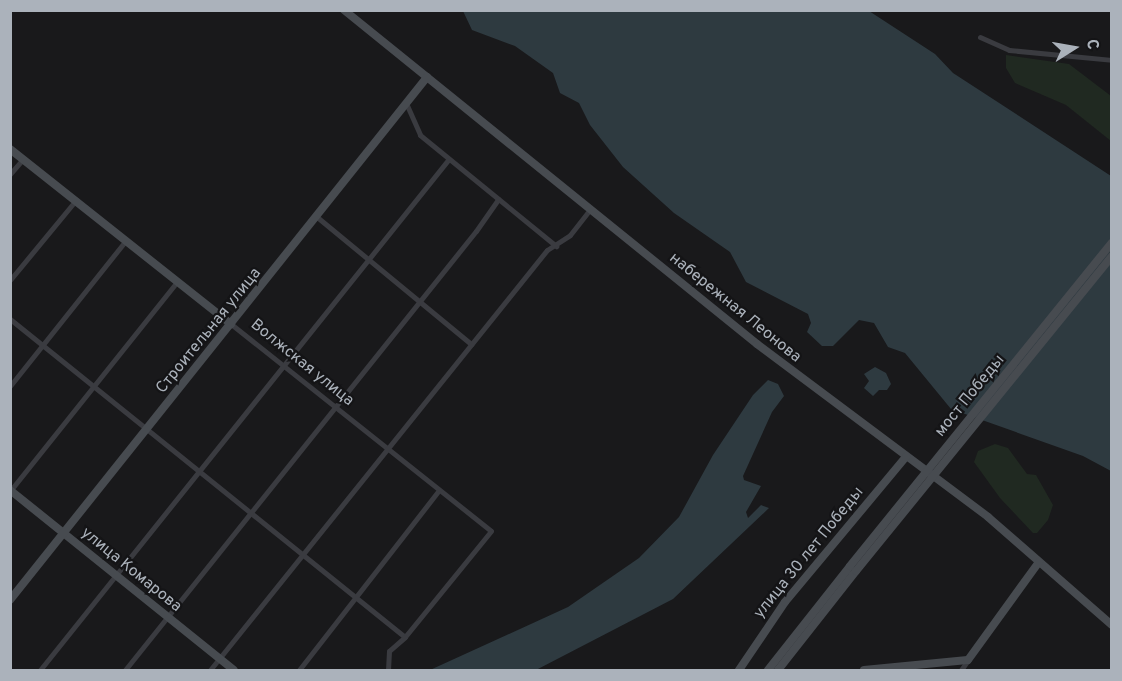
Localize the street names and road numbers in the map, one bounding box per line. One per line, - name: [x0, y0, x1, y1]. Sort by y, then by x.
- street label: набережная Леонова: [665, 249, 805, 367]
- street label: Строительная улица: [152, 264, 266, 398]
- street label: Волжская улица: [246, 315, 358, 411]
- street label: мост Победы: [931, 351, 1009, 441]
- street label: улица 30 лет Победы: [750, 483, 868, 623]
- street label: улица Комарова: [77, 524, 185, 616]

